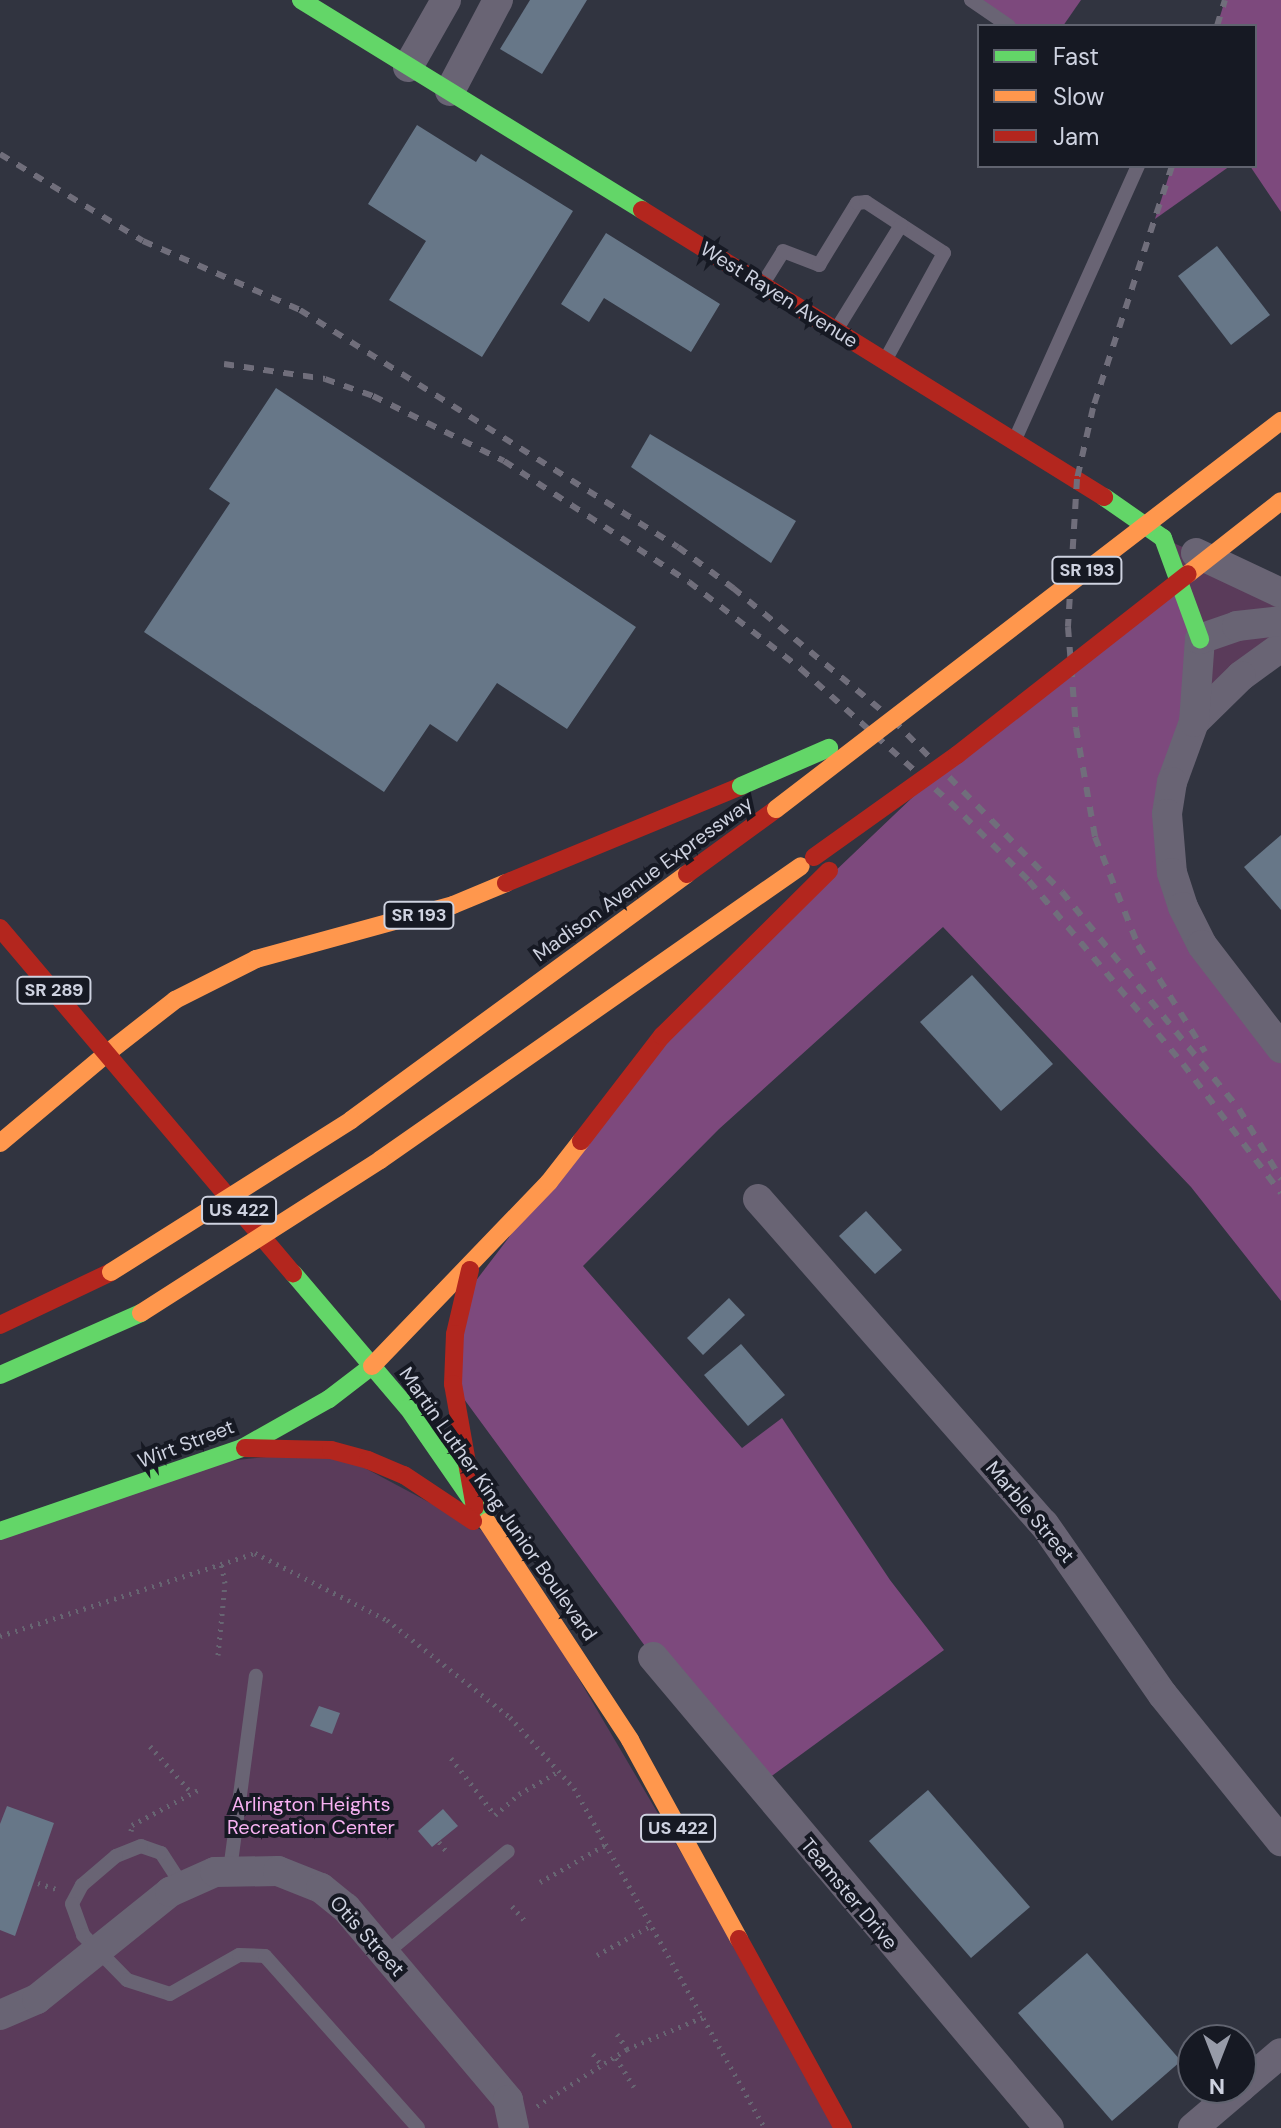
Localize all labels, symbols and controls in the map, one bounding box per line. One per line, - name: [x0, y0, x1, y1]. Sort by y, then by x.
- legend: [977, 24, 1257, 168]
- text: Fast: [1053, 41, 1099, 72]
- text: Slow: [1053, 81, 1104, 112]
- text: Jam: [1053, 121, 1099, 152]
- street label: West Rayen Avenue: [696, 237, 862, 353]
- road number: SR 193: [1051, 556, 1123, 584]
- street label: Madison Avenue Expressway: [529, 791, 757, 967]
- road number: SR 193: [383, 901, 455, 929]
- road number: SR 289: [16, 976, 92, 1004]
- road number: US 422: [201, 1196, 277, 1224]
- street label: Martin Luther King Junior Boulevard: [394, 1363, 602, 1645]
- street label: Wirt Street: [134, 1415, 238, 1473]
- street label: Marble Street: [980, 1456, 1080, 1568]
- park label: Arlington Heights Recreation Center: [227, 1793, 395, 1840]
- road number: US 422: [640, 1814, 716, 1842]
- street label: Teamster Drive: [795, 1833, 903, 1955]
- street label: Otis Street: [325, 1891, 409, 1981]
- north arrow: [1177, 2024, 1257, 2104]
- text: N: [1209, 2072, 1225, 2101]

